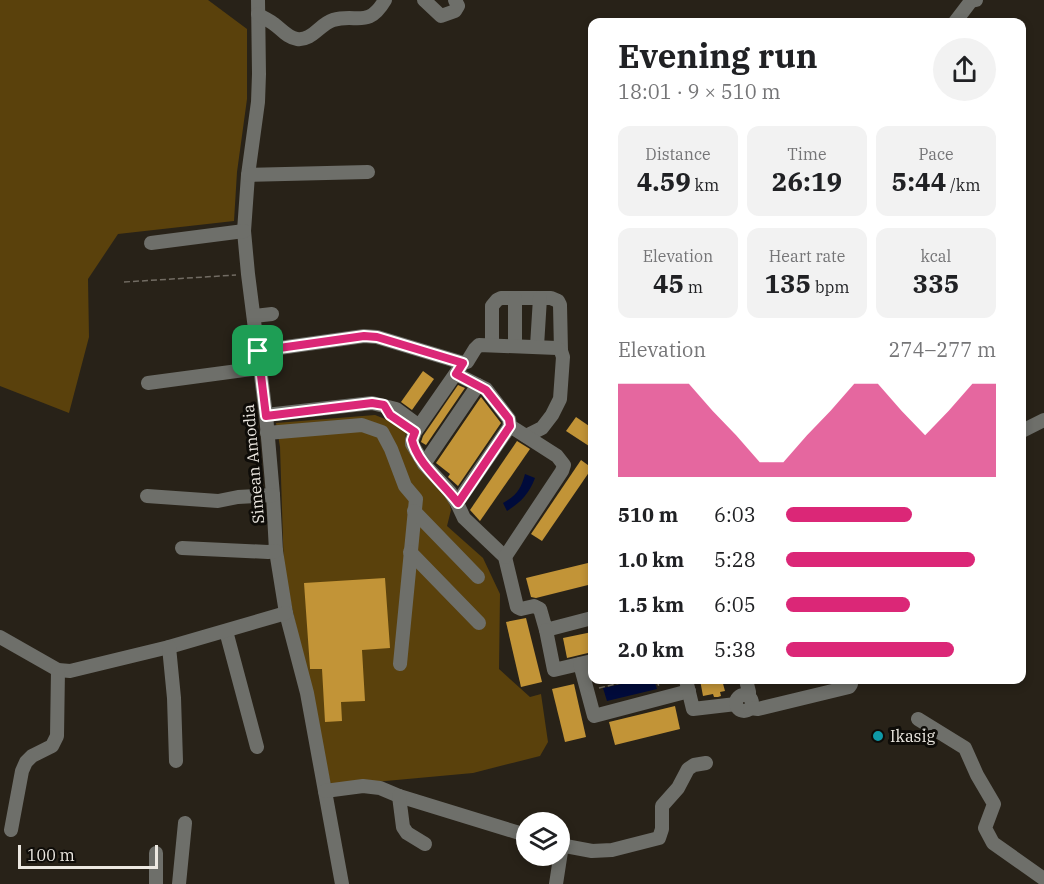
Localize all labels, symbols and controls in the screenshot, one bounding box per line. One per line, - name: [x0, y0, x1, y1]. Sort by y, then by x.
- text: Evening run: [618, 34, 818, 77]
- button: share: [933, 38, 996, 101]
- text: 18:01 · 9 × 510 m: [618, 78, 781, 105]
- text: Distance: [645, 144, 711, 164]
- text: Time: [787, 144, 827, 164]
- text: Pace: [918, 144, 954, 164]
- text: 4.59: [637, 164, 691, 198]
- text: 26:19: [772, 164, 842, 198]
- text: 5:44: [892, 164, 946, 198]
- text: km: [691, 175, 719, 195]
- text: /km: [946, 175, 980, 195]
- text: Elevation: [643, 246, 713, 266]
- text: Heart rate: [769, 246, 845, 266]
- text: kcal: [921, 246, 951, 266]
- text: 45: [653, 266, 684, 300]
- text: 135: [764, 266, 811, 300]
- text: 335: [913, 266, 959, 300]
- text: m: [684, 277, 703, 297]
- text: bpm: [811, 277, 850, 297]
- pin: [232, 325, 283, 376]
- icon: arrive: [241, 334, 274, 367]
- text: Elevation: [618, 336, 706, 363]
- text: 274–277 m: [889, 336, 996, 363]
- street label: Simean Amodia: [238, 403, 268, 525]
- text: 510 m: [618, 501, 678, 528]
- text: 6:03: [714, 501, 756, 528]
- text: 1.0 km: [618, 546, 684, 573]
- text: 5:28: [714, 546, 756, 573]
- text: 1.5 km: [618, 591, 684, 618]
- text: 6:05: [714, 591, 756, 618]
- text: 2.0 km: [618, 636, 684, 663]
- text: 5:38: [714, 636, 756, 663]
- place label: Ikasig: [890, 726, 935, 746]
- marker: Ikasig: [871, 729, 885, 743]
- map controls: [516, 812, 570, 866]
- button: layers: [516, 812, 570, 866]
- scale bar: [18, 842, 158, 870]
- text: 100 m: [27, 845, 75, 865]

